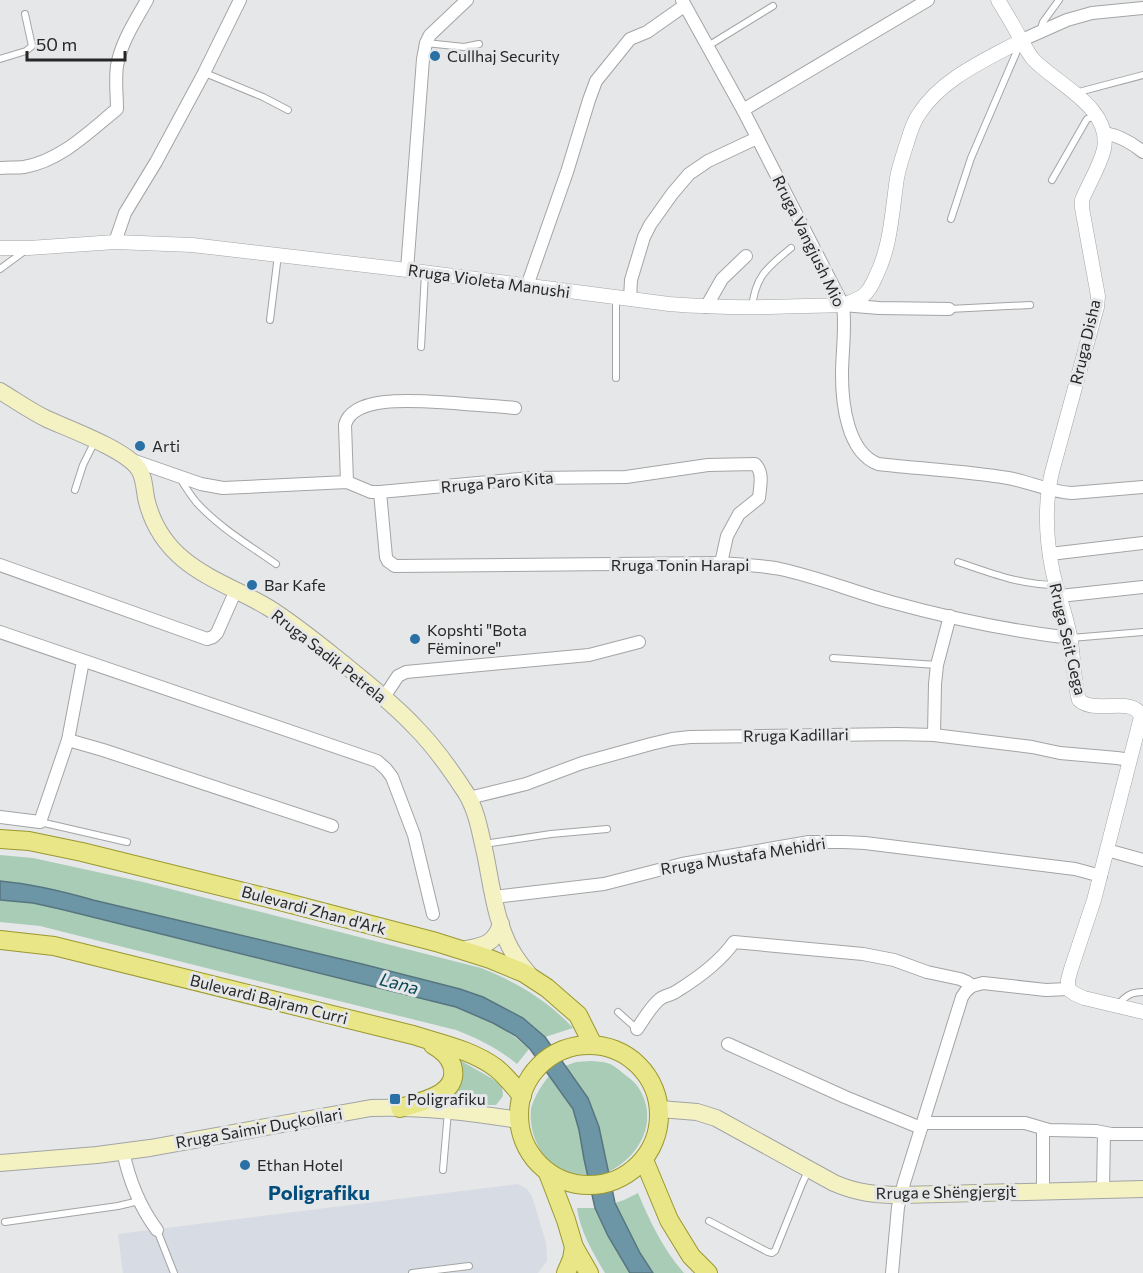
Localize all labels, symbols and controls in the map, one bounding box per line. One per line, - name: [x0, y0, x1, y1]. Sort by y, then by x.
- scale bar: [27, 24, 124, 62]
- text: 50 m: [36, 33, 77, 55]
- place label: Cullhaj Security: [447, 46, 560, 65]
- marker: Cullhaj Security: [428, 49, 442, 63]
- street label: Rruga Vangjush Mio: [769, 172, 850, 310]
- street label: Rruga Violeta Manushi: [407, 260, 571, 301]
- street label: Rruga Disha: [1065, 297, 1104, 386]
- place label: Arti: [152, 436, 180, 455]
- marker: Arti: [133, 439, 147, 453]
- street label: Rruga Paro Kita: [440, 467, 554, 496]
- street label: Rruga Tonin Harapi: [611, 555, 749, 574]
- place label: Bar Kafe: [264, 575, 326, 594]
- marker: Bar Kafe: [245, 578, 259, 592]
- street label: Rruga Seit Gega: [1046, 581, 1091, 697]
- street label: Rruga Sadik Petrela: [268, 605, 391, 706]
- place label: Kopshti "Bota Fëminore": [427, 620, 527, 657]
- marker: Kopshti "Bota Fëminore": [408, 632, 422, 646]
- street label: Rruga Kadillari: [743, 724, 849, 745]
- street label: Rruga Mustafa Mehidri: [659, 833, 827, 878]
- street label: Bulevardi Zhan d'Ark: [240, 881, 389, 938]
- water label: Lana: [377, 967, 421, 999]
- street label: Bulevardi Bajram Curri: [188, 970, 350, 1027]
- place label: Poligrafiku: [407, 1089, 486, 1108]
- marker: Poligrafiku: [388, 1092, 402, 1106]
- street label: Rruga Saimir Duçkollari: [174, 1103, 344, 1152]
- place label: Ethan Hotel: [257, 1155, 343, 1174]
- marker: Ethan Hotel: [238, 1158, 252, 1172]
- district label: Poligrafiku: [268, 1180, 370, 1204]
- street label: Rruga e Shëngjergjt: [876, 1181, 1017, 1202]

